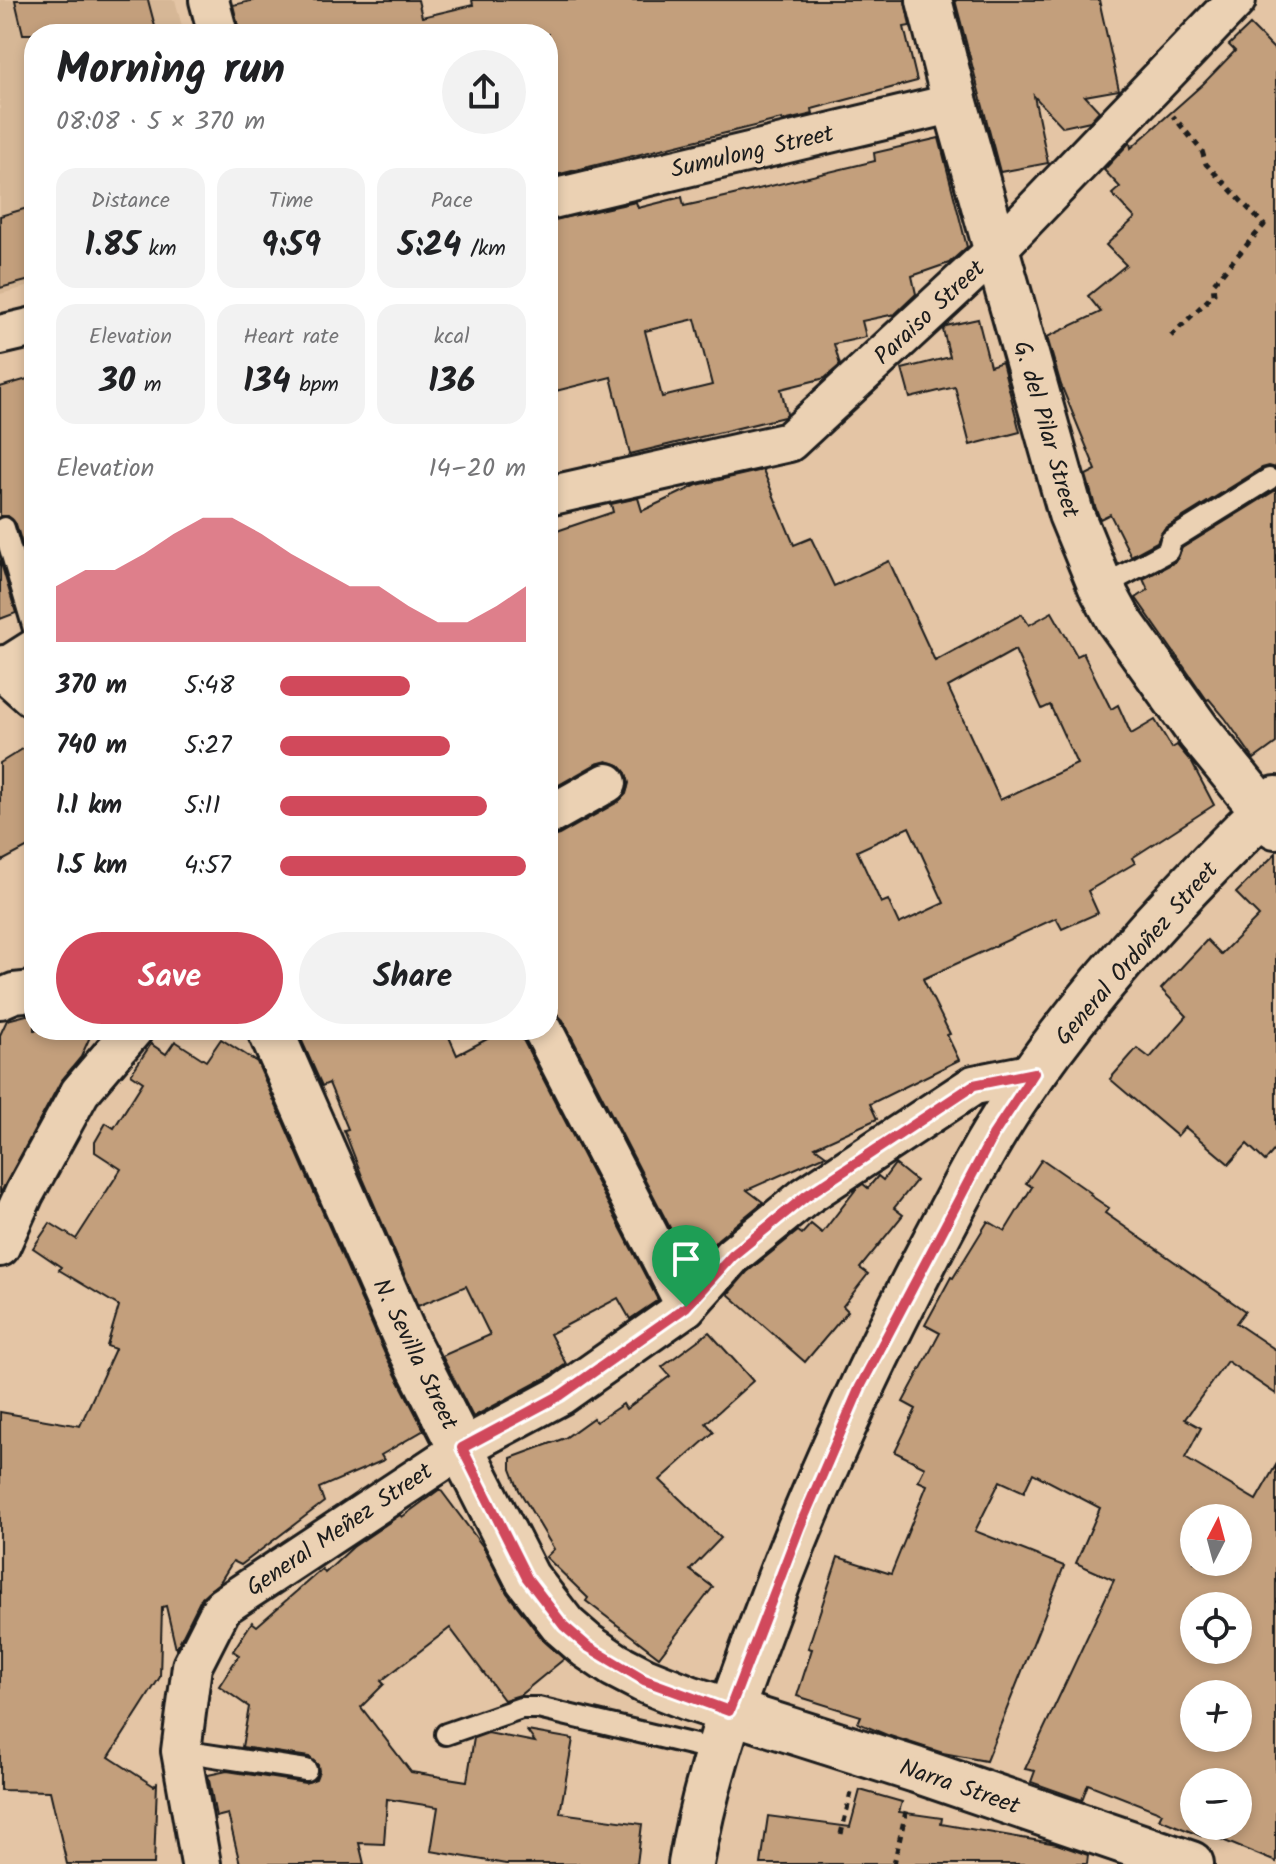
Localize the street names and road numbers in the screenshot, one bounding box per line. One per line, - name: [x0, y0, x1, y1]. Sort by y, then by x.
- street label: Sumulong Street: [667, 115, 838, 190]
- street label: Paraiso Street: [865, 250, 995, 375]
- street label: G. del Pilar Street: [1002, 336, 1090, 523]
- street label: General Ordoñez Street: [1046, 852, 1229, 1055]
- street label: N. Sevilla Street: [361, 1272, 469, 1438]
- street label: General Meñez Street: [239, 1453, 442, 1607]
- street label: Narra Street: [894, 1749, 1026, 1826]

